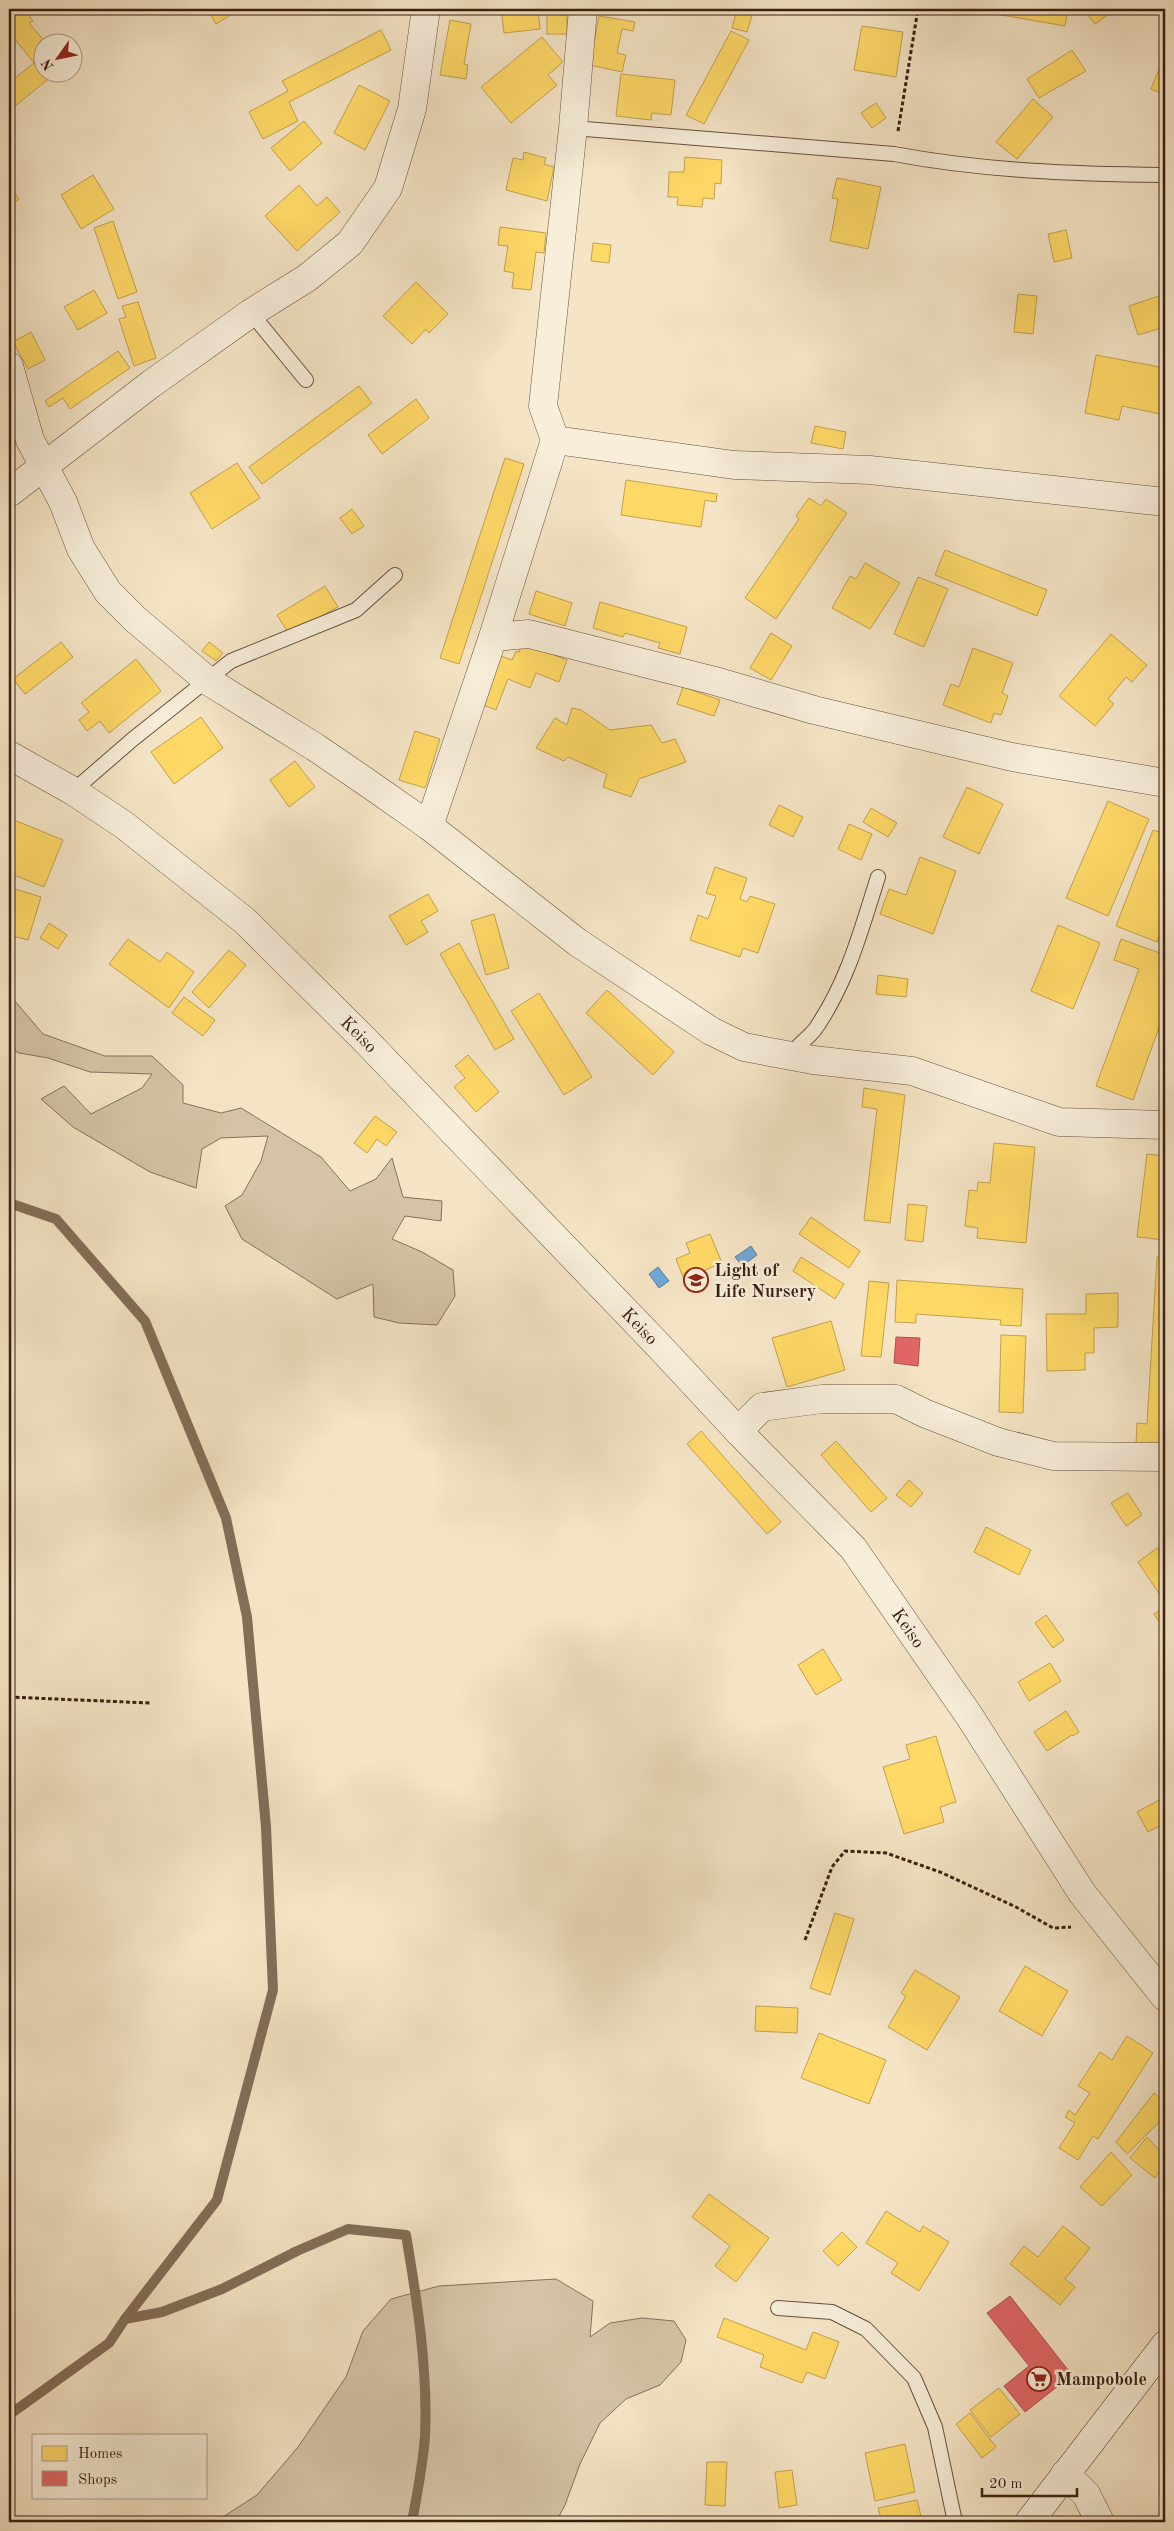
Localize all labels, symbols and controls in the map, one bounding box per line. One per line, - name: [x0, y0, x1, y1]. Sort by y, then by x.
- north arrow: [32, 32, 82, 82]
- text: N: [39, 56, 57, 73]
- street label: Keiso: [337, 1013, 380, 1057]
- place label: Light of Life Nursery: [714, 1262, 816, 1301]
- school or university icon: Light of Life Nursery: [683, 1267, 709, 1293]
- street label: Keiso: [618, 1305, 661, 1349]
- street label: Keiso: [888, 1606, 927, 1652]
- supermarket icon: Mampobole: [1026, 2366, 1052, 2392]
- place label: Mampobole: [1056, 2371, 1147, 2389]
- legend: [32, 2434, 208, 2498]
- text: Homes: [78, 2447, 123, 2462]
- scale bar: [982, 2466, 1076, 2498]
- text: Shops: [78, 2473, 117, 2488]
- text: 20 m: [989, 2477, 1023, 2492]

